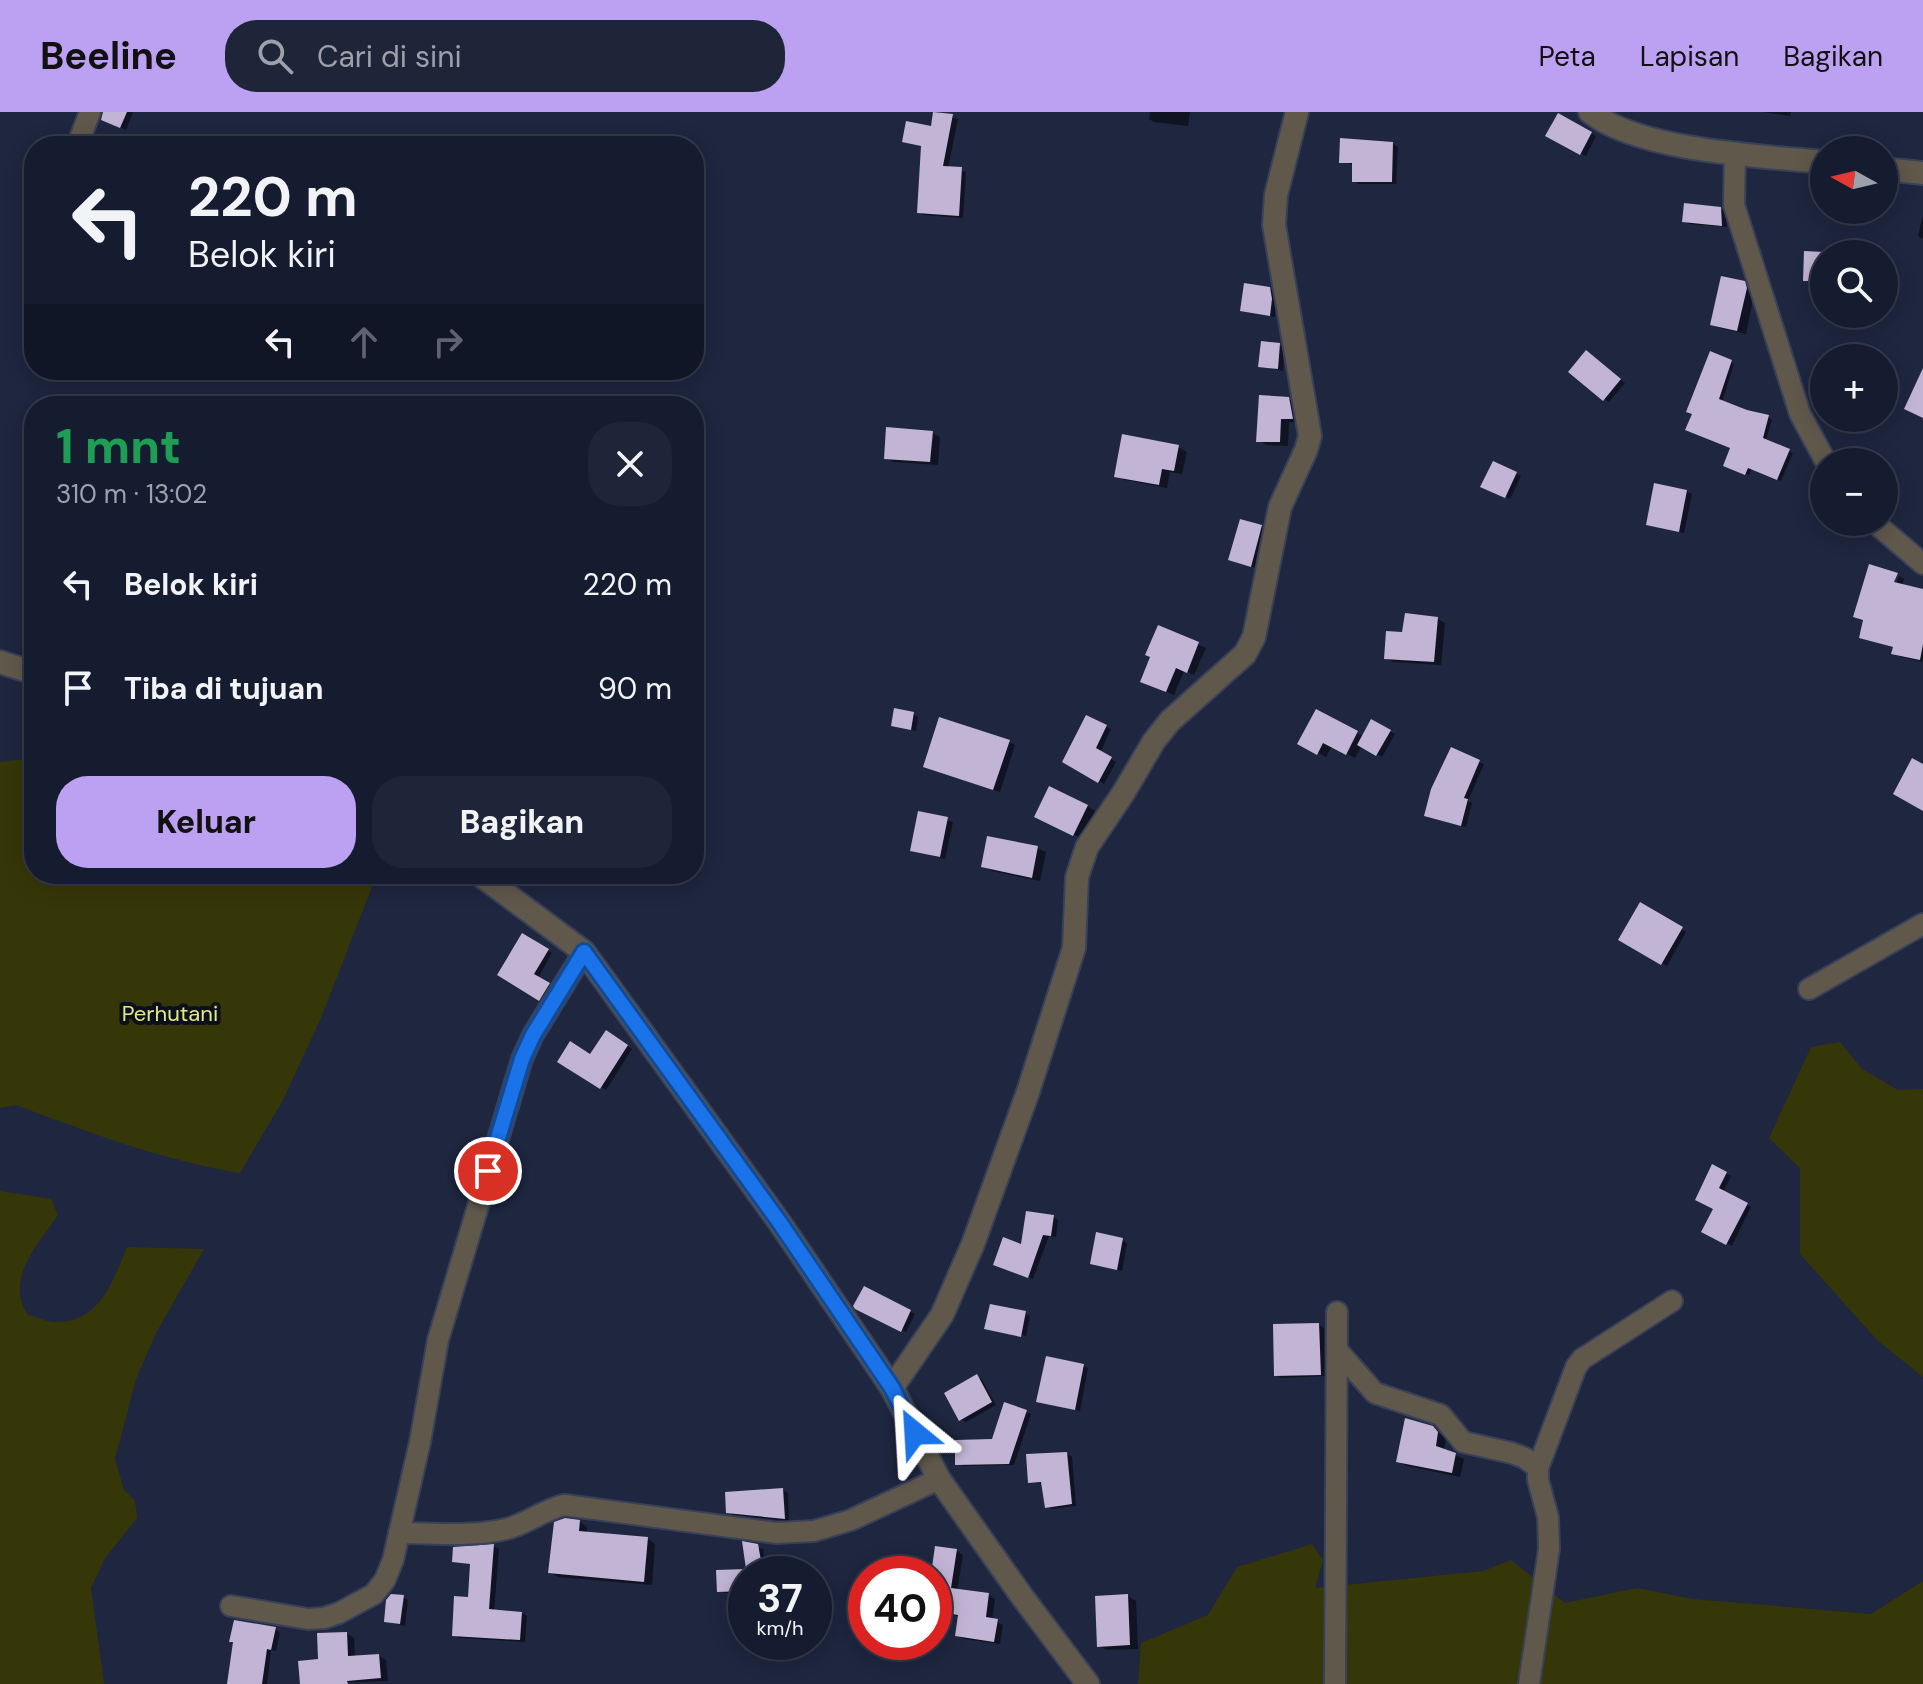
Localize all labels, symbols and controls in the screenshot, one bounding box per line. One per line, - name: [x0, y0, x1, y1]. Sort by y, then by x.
- search box: [225, 20, 785, 92]
- text: Beeline: [40, 31, 177, 81]
- icon: search: [253, 34, 297, 78]
- text: Cari di sini: [317, 37, 462, 76]
- text: Peta: [1539, 38, 1596, 75]
- text: Lapisan: [1640, 38, 1739, 75]
- text: Bagikan: [1783, 38, 1883, 75]
- north arrow: [1810, 136, 1898, 224]
- map controls: [1810, 136, 1898, 536]
- text: 220 m: [188, 160, 358, 233]
- icon: left: [56, 168, 160, 272]
- text: Belok kiri: [188, 231, 336, 278]
- button: search: [1810, 240, 1898, 328]
- icon: left: [258, 320, 302, 364]
- icon: ahead: [342, 320, 386, 364]
- icon: right: [426, 320, 470, 364]
- button: +: [1810, 344, 1898, 432]
- text: 1 mnt: [56, 415, 181, 478]
- button: close: [588, 422, 672, 506]
- button: −: [1810, 448, 1898, 536]
- text: 310 m · 13:02: [56, 477, 207, 511]
- icon: left: [56, 562, 100, 606]
- text: Belok kiri: [124, 565, 258, 604]
- text: 220 m: [583, 565, 672, 604]
- icon: arrive: [56, 666, 100, 710]
- text: Tiba di tujuan: [124, 669, 324, 708]
- text: 90 m: [598, 669, 672, 708]
- button: Keluar: [56, 776, 356, 868]
- button: Bagikan: [372, 776, 672, 868]
- park label: Perhutani: [122, 999, 218, 1028]
- pin: [454, 1137, 522, 1205]
- icon: arrive: [466, 1149, 510, 1193]
- position arrow: [873, 1391, 957, 1475]
- speed limit sign: 40: [848, 1556, 952, 1660]
- text: 37: [757, 1572, 803, 1624]
- text: km/h: [756, 1615, 804, 1641]

